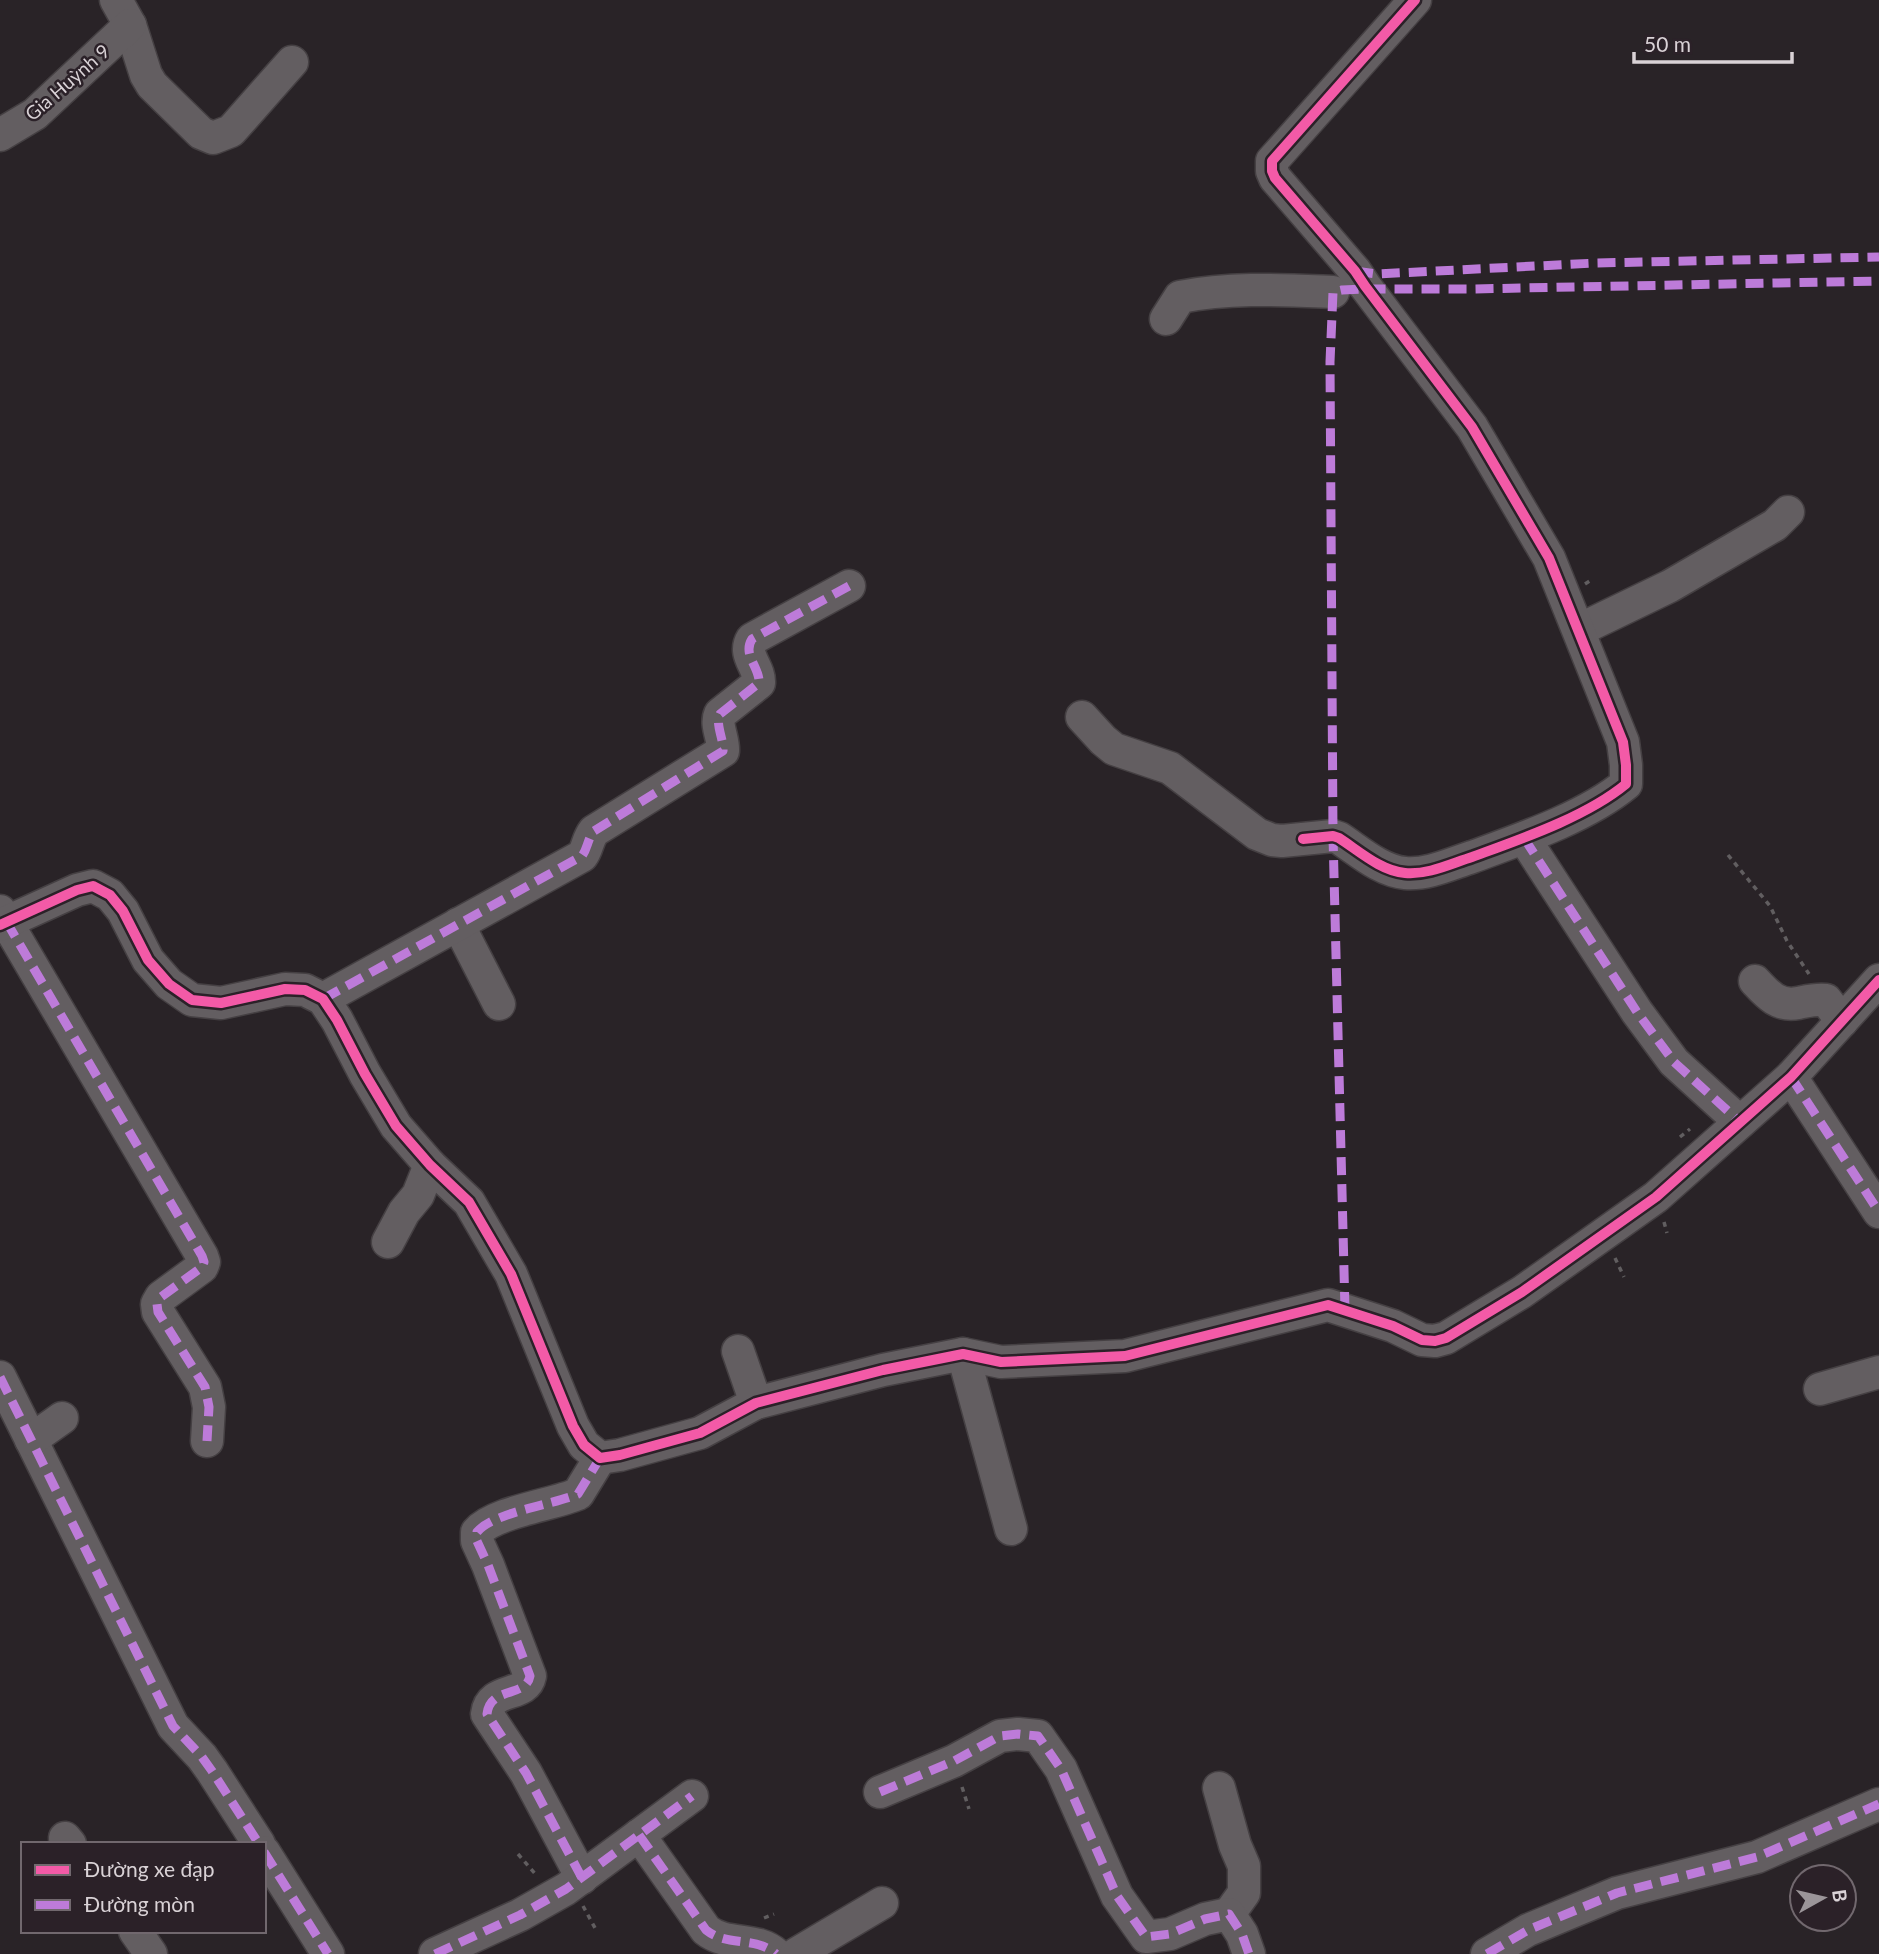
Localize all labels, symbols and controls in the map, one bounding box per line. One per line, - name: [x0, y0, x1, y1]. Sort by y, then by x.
- scale bar: [1634, 21, 1792, 65]
- text: 50 m: [1644, 31, 1691, 56]
- street label: Gia Huỳnh 9: [20, 39, 114, 125]
- legend: [21, 1842, 266, 1933]
- text: Đường xe đạp: [84, 1856, 214, 1881]
- north arrow: [1788, 1863, 1858, 1933]
- text: B: [1828, 1888, 1853, 1903]
- text: Đường mòn: [84, 1891, 195, 1916]

